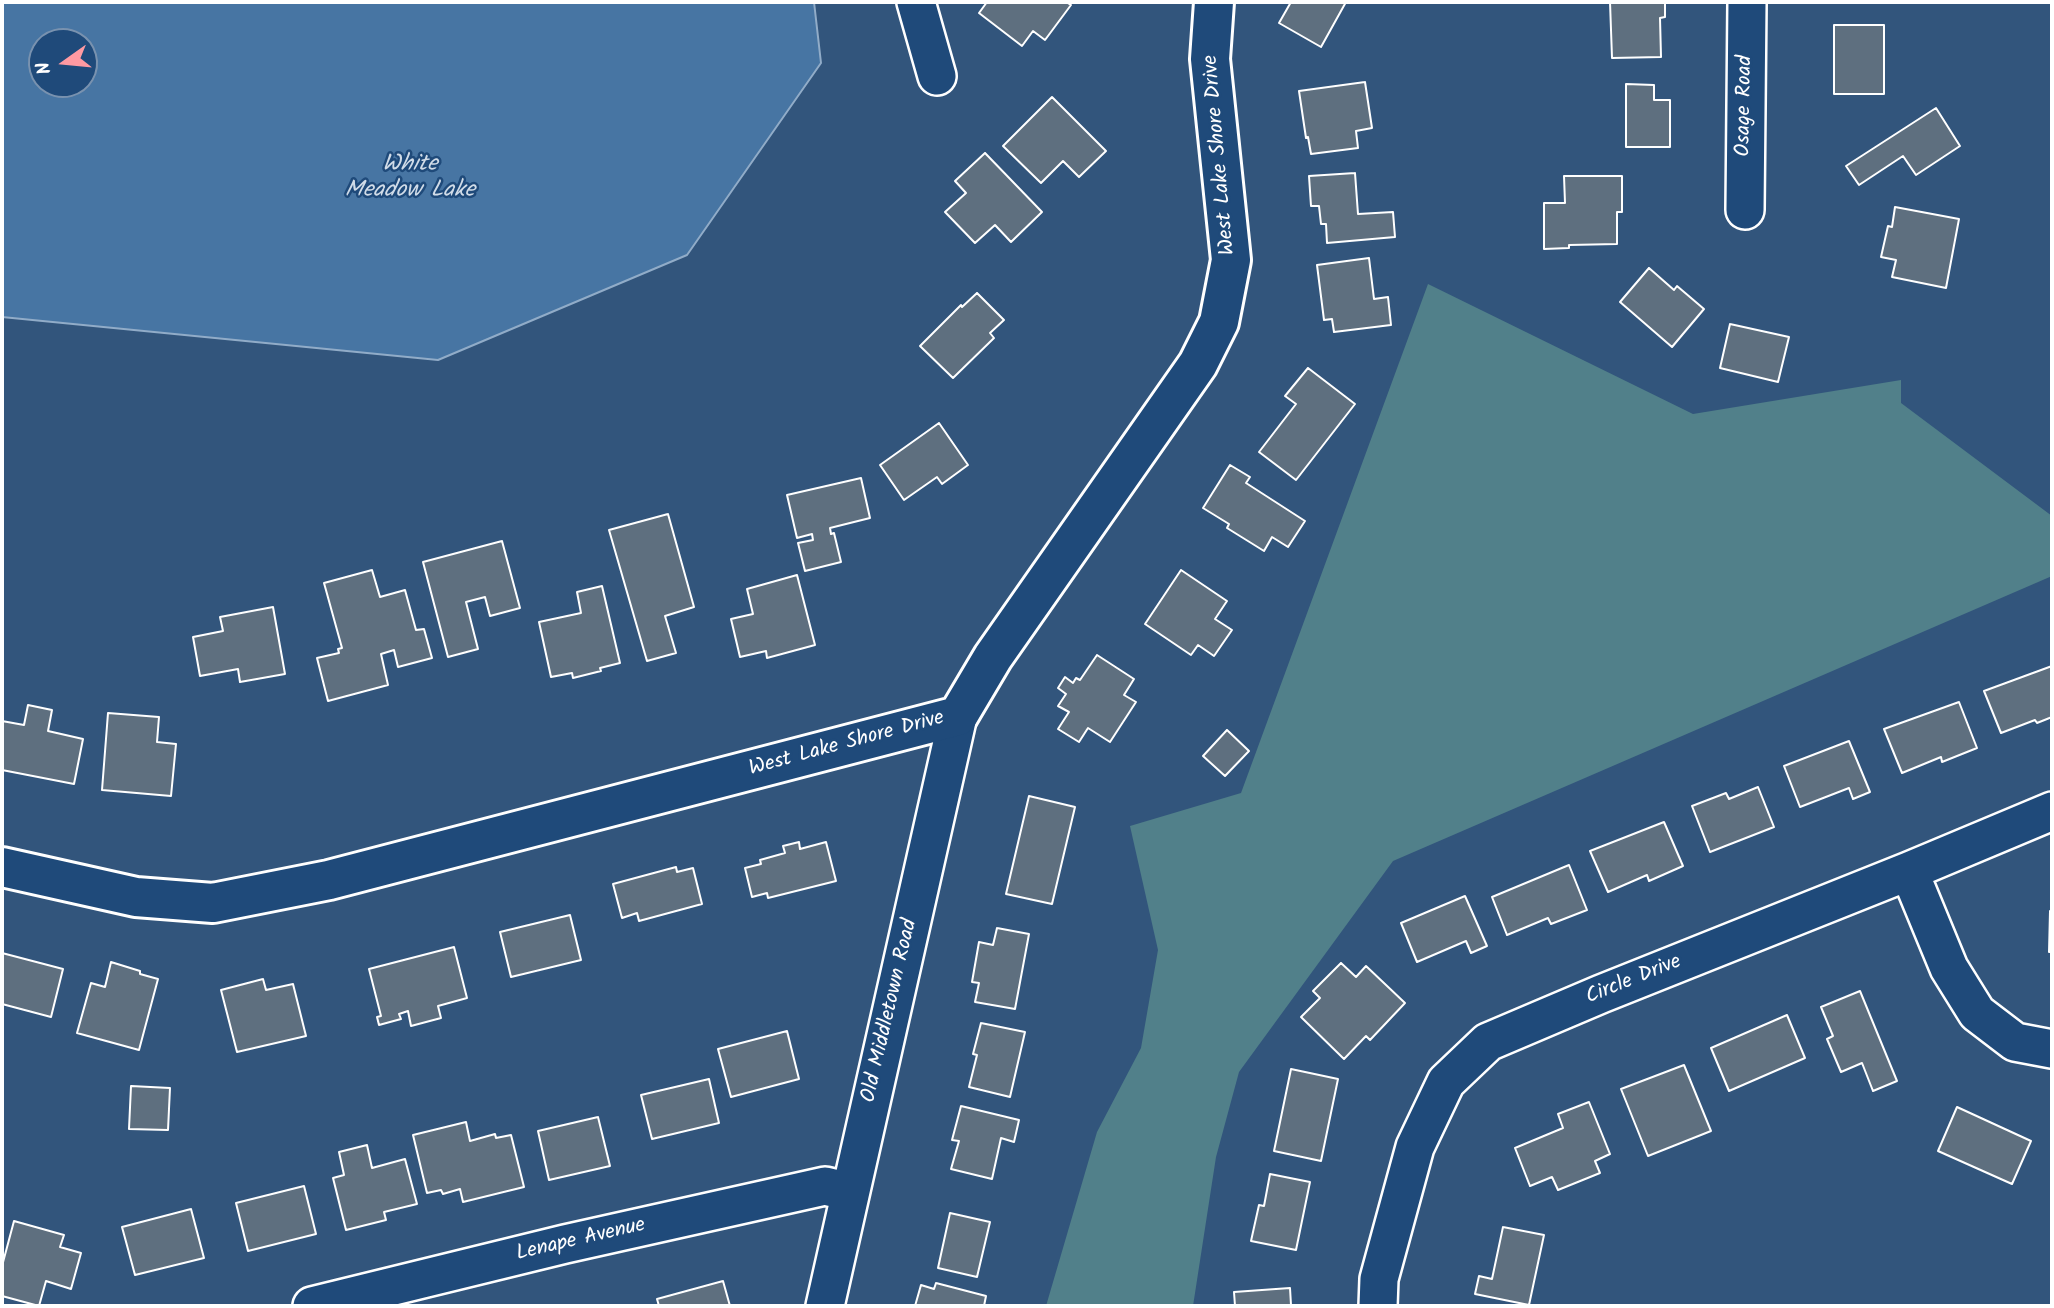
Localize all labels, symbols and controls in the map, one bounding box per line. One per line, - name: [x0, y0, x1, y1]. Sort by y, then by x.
- north arrow: [28, 28, 98, 98]
- street label: West Lake Shore Drive: [1200, 54, 1242, 256]
- street label: Osage Road: [1733, 55, 1759, 157]
- text: N: [29, 58, 61, 78]
- water label: White Meadow Lake: [345, 152, 475, 206]
- street label: West Lake Shore Drive: [747, 707, 947, 783]
- street label: Old Middletown Road: [858, 917, 924, 1105]
- street label: Circle Drive: [1583, 950, 1685, 1012]
- street label: Lenape Avenue: [514, 1214, 648, 1268]

